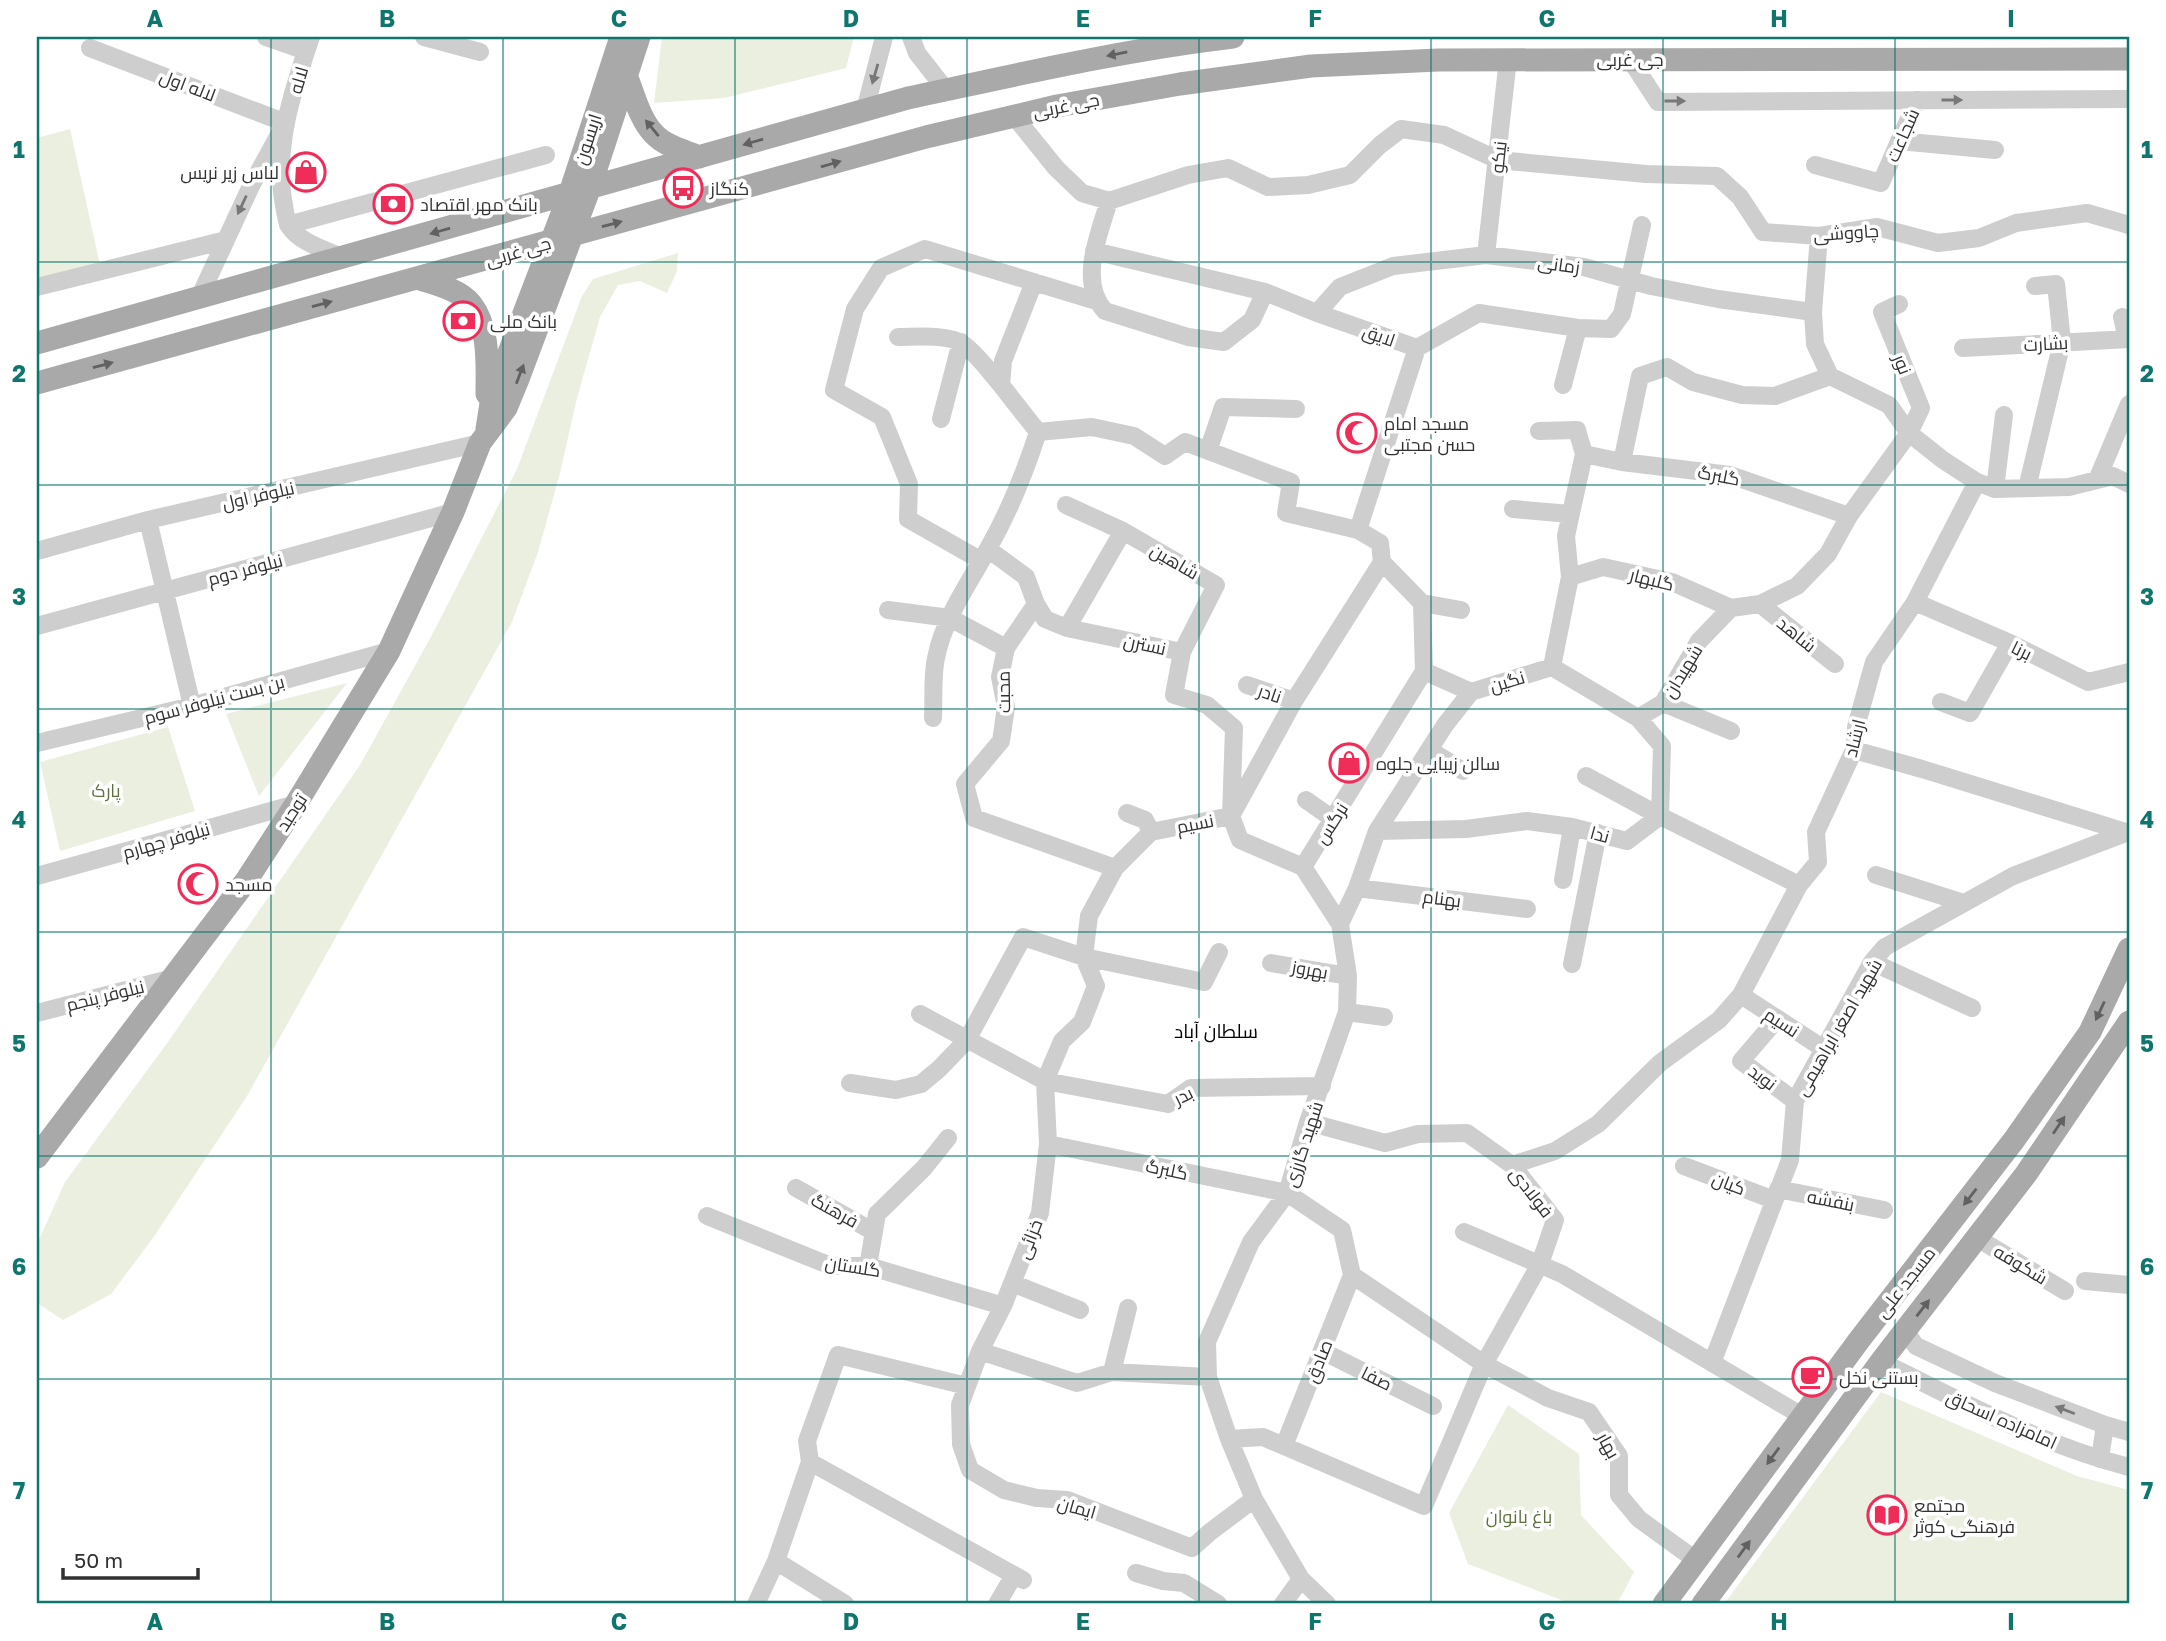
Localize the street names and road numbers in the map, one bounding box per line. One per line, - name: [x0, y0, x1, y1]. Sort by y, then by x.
- street label: جی غربی: [1596, 48, 1664, 71]
- street label: لاله اول: [157, 64, 219, 107]
- street label: لاله: [284, 64, 312, 96]
- street label: جی غربی: [1031, 88, 1101, 123]
- street label: شجاعت: [1880, 105, 1924, 165]
- street label: اریسون: [568, 111, 606, 168]
- street label: نیکو: [1485, 140, 1512, 174]
- street label: چاووشی: [1812, 219, 1880, 247]
- street label: جی غربی: [483, 231, 554, 272]
- street label: زمانی: [1536, 250, 1581, 279]
- street label: لایق: [1359, 319, 1398, 353]
- street label: بشارت: [2023, 331, 2069, 356]
- street label: نور: [1888, 350, 1917, 378]
- street label: گلبرگ: [1696, 460, 1742, 491]
- street label: نیلوفر اول: [220, 476, 297, 515]
- street label: شاهین: [1146, 538, 1203, 584]
- street label: نیلوفر دوم: [205, 548, 285, 591]
- street label: گلبهار: [1626, 563, 1676, 596]
- street label: شاهد: [1773, 612, 1821, 656]
- street label: نسترن: [1121, 629, 1168, 660]
- street label: برنا: [2008, 636, 2036, 665]
- street label: شهیدان: [1657, 640, 1707, 702]
- street label: نگین: [1487, 665, 1527, 698]
- street label: بن بست نیلوفر سوم: [141, 670, 287, 730]
- street label: محبت: [992, 671, 1014, 713]
- street label: نادر: [1254, 678, 1285, 708]
- street label: ارشاد: [1839, 717, 1870, 760]
- street label: توحید: [271, 789, 312, 835]
- street label: نرگس: [1310, 798, 1353, 848]
- street label: نسیم: [1175, 809, 1216, 839]
- street label: نیلوفر چهارم: [120, 817, 213, 865]
- street label: ندا: [1588, 821, 1612, 847]
- street label: بهنام: [1421, 885, 1462, 913]
- street label: بهروز: [1289, 955, 1330, 984]
- street label: شهید اصغر ابراهیمی: [1790, 955, 1887, 1100]
- street label: نیلوفر پنجم: [64, 975, 147, 1017]
- street label: نسیم: [1759, 1003, 1804, 1043]
- street label: نوید: [1744, 1059, 1781, 1096]
- street label: بدر: [1169, 1081, 1197, 1110]
- street label: شهید گارزی: [1279, 1098, 1328, 1190]
- street label: گلبرگ: [1144, 1154, 1190, 1185]
- street label: فولادی: [1505, 1162, 1558, 1222]
- street label: کیان: [1709, 1167, 1749, 1200]
- street label: بنفشه: [1806, 1185, 1856, 1215]
- street label: فرهنگ: [807, 1188, 862, 1233]
- street label: خزائی: [1011, 1216, 1048, 1262]
- street label: شکوفه: [1990, 1240, 2052, 1289]
- street label: مسجد علی: [1870, 1242, 1940, 1323]
- street label: گلستان: [824, 1251, 882, 1282]
- street label: صادق: [1300, 1336, 1338, 1386]
- street label: صفا: [1358, 1361, 1396, 1395]
- street label: امامزاده اسحاق: [1943, 1385, 2061, 1455]
- street label: بهار: [1592, 1427, 1625, 1463]
- street label: ایمان: [1055, 1491, 1099, 1524]

